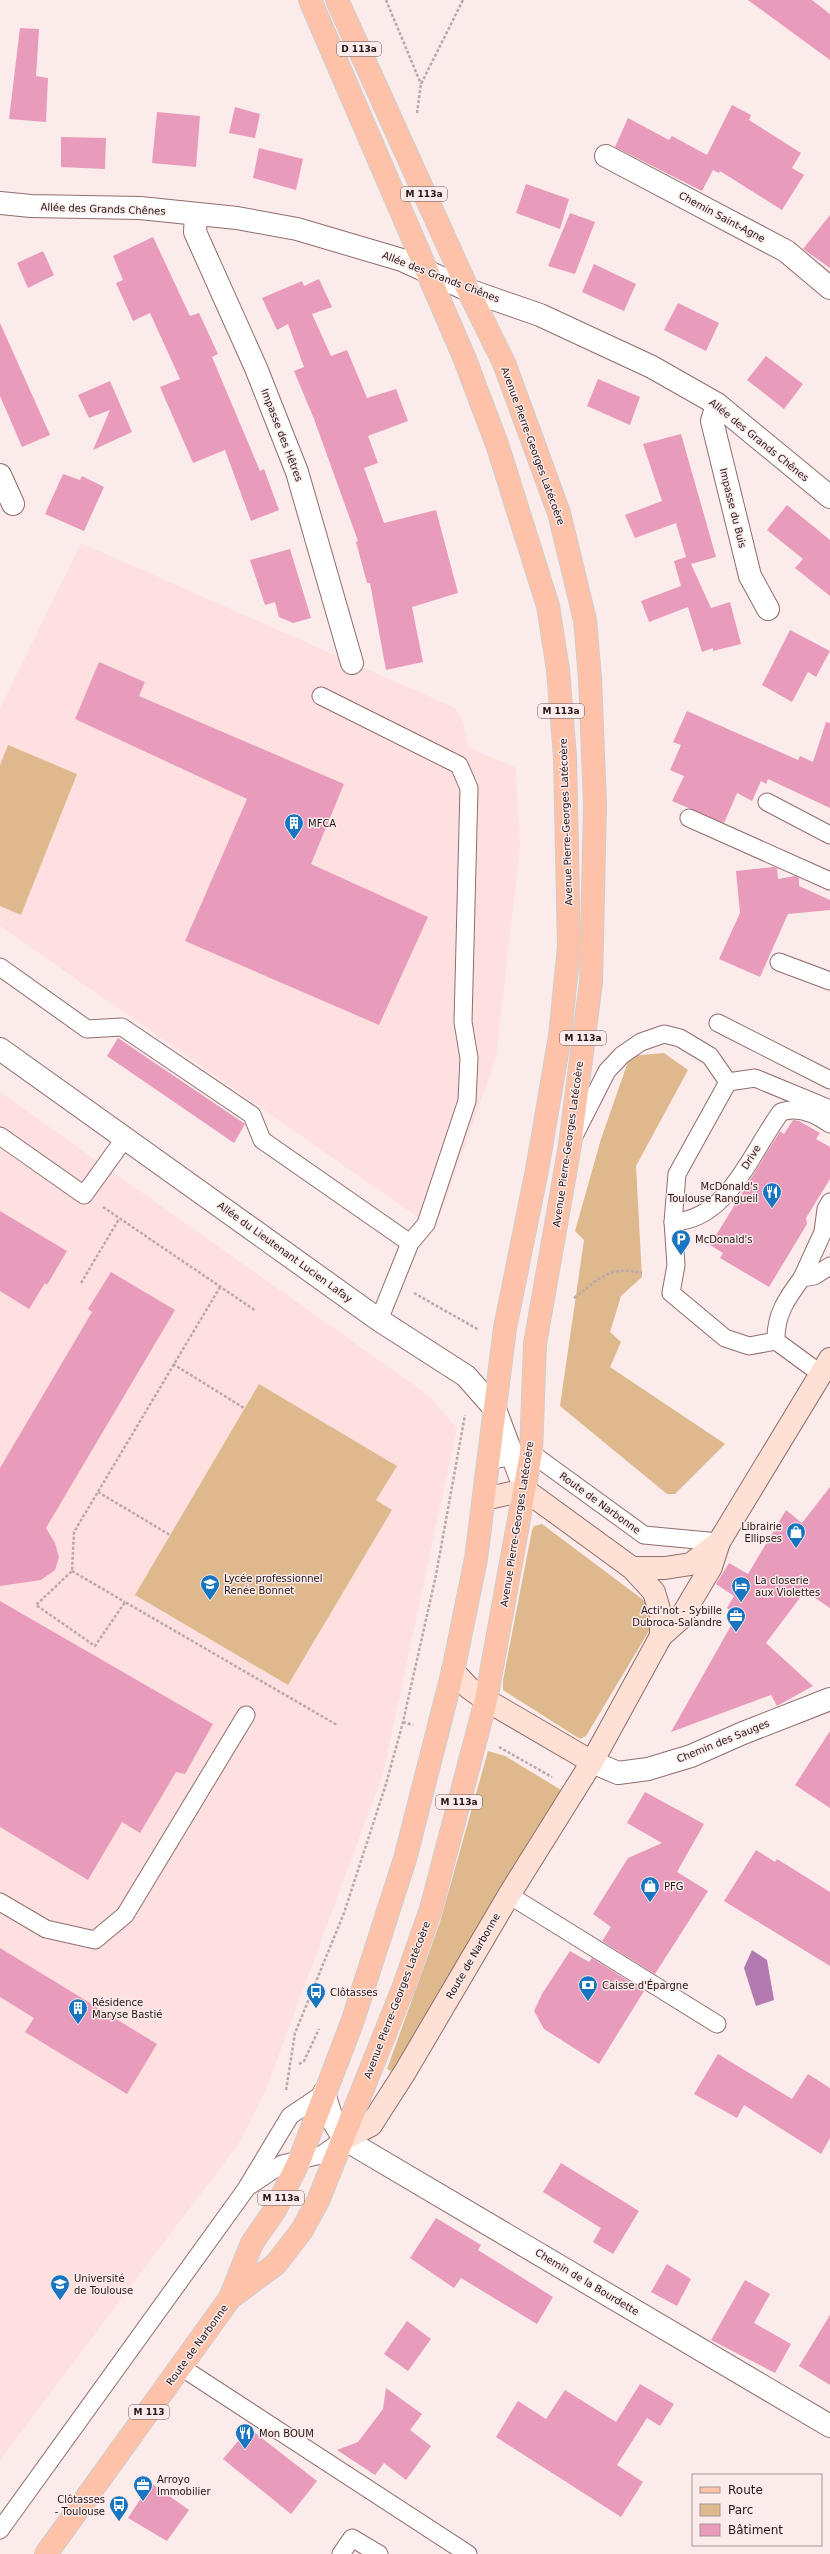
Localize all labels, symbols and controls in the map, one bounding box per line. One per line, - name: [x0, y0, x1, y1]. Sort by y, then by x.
- road number: D 113a: [337, 42, 381, 56]
- road number: M 113a: [401, 187, 447, 201]
- street label: Chemin Saint-Agne: [677, 190, 767, 244]
- street label: Allée des Grands Chênes: [40, 201, 166, 217]
- street label: Allée des Grands Chênes: [381, 249, 501, 305]
- street label: Avenue Pierre-Georges Latécoère: [499, 365, 567, 527]
- street label: Impasse des Hêtres: [259, 387, 305, 483]
- street label: Allée des Grands Chênes: [707, 396, 811, 484]
- street label: Impasse du Buis: [718, 467, 748, 549]
- road number: M 113a: [538, 704, 584, 718]
- street label: Avenue Pierre-Georges Latécoère: [558, 738, 574, 906]
- building icon: MFCA: [283, 812, 305, 840]
- place label: MFCA: [308, 818, 336, 829]
- road number: M 113a: [560, 1031, 606, 1045]
- street label: Avenue Pierre-Georges Latécoère: [551, 1060, 585, 1228]
- street label: Drive: [739, 1143, 763, 1171]
- place label: McDonald's Toulouse Rangueil: [667, 1181, 758, 1204]
- restaurant icon: McDonald's Toulouse Rangueil: [761, 1181, 783, 1209]
- street label: Allée du Lieutenant Lucien Lafay: [216, 1199, 354, 1305]
- parking icon: McDonald's: [670, 1228, 692, 1256]
- place label: McDonald's: [695, 1234, 753, 1245]
- street label: Avenue Pierre-Georges Latécoère: [498, 1440, 536, 1608]
- street label: Route de Narbonne: [558, 1470, 642, 1536]
- place label: Librairie Ellipses: [741, 1521, 782, 1544]
- shop icon: Librairie Ellipses: [785, 1521, 807, 1549]
- school or university icon: Lycée professionnel Renée Bonnet: [199, 1573, 221, 1601]
- place label: Lycée professionnel Renée Bonnet: [224, 1573, 323, 1596]
- hotel icon: La closerie aux Violettes: [730, 1575, 752, 1603]
- place label: La closerie aux Violettes: [755, 1575, 820, 1598]
- place label: Acti'not - Sybille Dubroca-Salandre: [632, 1605, 722, 1628]
- office icon: Acti'not - Sybille Dubroca-Salandre: [725, 1605, 747, 1633]
- street label: Chemin des Sauges: [675, 1717, 771, 1765]
- road number: M 113a: [436, 1795, 482, 1809]
- shop icon: PFG: [639, 1875, 661, 1903]
- place label: PFG: [664, 1881, 684, 1892]
- street label: Route de Narbonne: [444, 1911, 502, 2001]
- street label: Avenue Pierre-Georges Latécoère: [362, 1920, 432, 2080]
- bank icon: Caisse d'Épargne: [577, 1974, 599, 2002]
- place label: Caisse d'Épargne: [602, 1979, 688, 1991]
- bus stop icon: Clôtasses: [305, 1981, 327, 2009]
- place label: Clôtasses: [330, 1987, 378, 1998]
- building icon: Résidence Maryse Bastié: [67, 1997, 89, 2025]
- place label: Résidence Maryse Bastié: [92, 1997, 162, 2020]
- road number: M 113a: [258, 2191, 304, 2205]
- street label: Chemin de la Bourdette: [533, 2247, 641, 2317]
- school or university icon: Université de Toulouse: [49, 2273, 71, 2301]
- place label: Université de Toulouse: [74, 2273, 133, 2296]
- street label: Route de Narbonne: [164, 2303, 230, 2387]
- road number: M 113: [129, 2405, 169, 2419]
- restaurant icon: Mon BOUM: [234, 2422, 256, 2450]
- place label: Mon BOUM: [259, 2428, 314, 2439]
- office icon: Arroyo Immobilier: [132, 2474, 154, 2502]
- place label: Arroyo Immobilier: [157, 2474, 211, 2497]
- legend: [692, 2474, 822, 2546]
- text: Route: [728, 2483, 763, 2497]
- place label: Clôtasses - Toulouse: [55, 2494, 105, 2517]
- bus stop icon: Clôtasses - Toulouse: [108, 2494, 130, 2522]
- text: Parc: [728, 2503, 753, 2517]
- text: Bâtiment: [728, 2523, 783, 2537]

